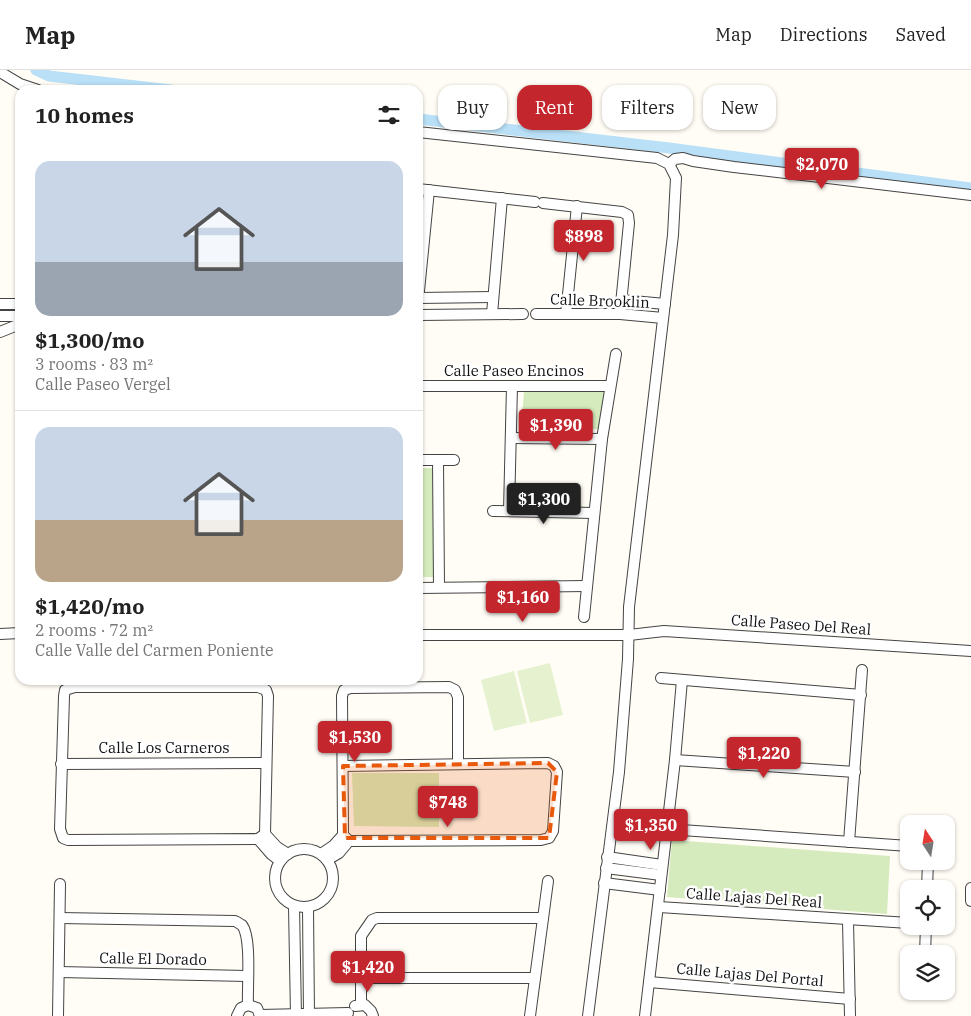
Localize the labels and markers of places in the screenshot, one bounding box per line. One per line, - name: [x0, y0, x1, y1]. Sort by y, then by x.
- pin: $2,070: [781, 148, 863, 190]
- pin: $898: [554, 220, 614, 262]
- pin: $1,390: [515, 408, 597, 451]
- pin: $1,300: [503, 482, 585, 525]
- pin: $1,160: [482, 580, 564, 623]
- pin: $1,530: [314, 720, 396, 763]
- pin: $1,220: [723, 736, 805, 779]
- pin: $748: [418, 786, 478, 828]
- pin: $1,350: [610, 808, 692, 851]
- pin: $1,420: [327, 950, 409, 993]

